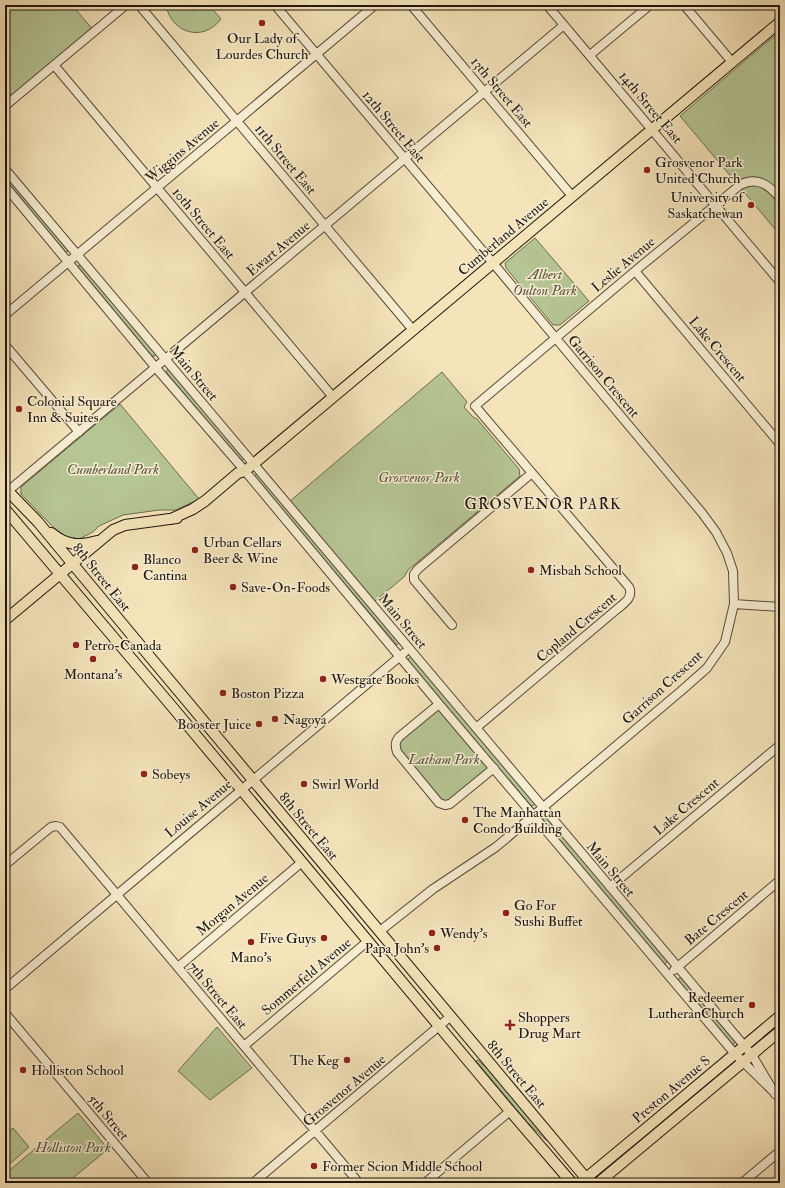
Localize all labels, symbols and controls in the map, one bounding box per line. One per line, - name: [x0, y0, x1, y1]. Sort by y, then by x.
- marker: Our Lady of Lourdes Church: [257, 18, 267, 28]
- place label: Our Lady of Lourdes Church: [216, 30, 309, 63]
- street label: 13th Street East: [467, 54, 536, 131]
- street label: 14th Street East: [615, 68, 686, 147]
- street label: 12th Street East: [359, 87, 429, 166]
- street label: Wiggins Avenue: [141, 115, 223, 187]
- street label: 11th Street East: [251, 121, 320, 198]
- place label: Grosvenor Park United Church: [655, 154, 743, 187]
- marker: Grosvenor Park United Church: [642, 165, 652, 175]
- street label: 10th Street East: [169, 184, 239, 263]
- place label: University of Saskatchewan: [667, 189, 745, 222]
- street label: Cumberland Avenue: [455, 193, 552, 279]
- marker: University of Saskatchewan: [746, 200, 756, 210]
- street label: Ewart Avenue: [243, 217, 314, 280]
- street label: Leslie Avenue: [588, 233, 659, 296]
- park label: Albert Oulton Park: [513, 266, 577, 299]
- street label: Lake Crescent: [685, 313, 750, 386]
- street label: Garrison Crescent: [564, 332, 643, 421]
- street label: Main Street: [166, 342, 222, 405]
- place label: Colonial Square Inn & Suites: [27, 393, 117, 426]
- marker: Colonial Square Inn & Suites: [14, 404, 24, 414]
- park label: Cumberland Park: [67, 461, 159, 478]
- park label: Grosvenor Park: [378, 469, 460, 486]
- district label: GROSVENOR PARK: [464, 495, 622, 514]
- place label: Urban Cellars Beer & Wine: [203, 534, 282, 567]
- street label: 8th Street East: [69, 540, 135, 615]
- marker: Urban Cellars Beer & Wine: [190, 545, 200, 555]
- place label: Blanco Cantina: [143, 551, 188, 584]
- marker: Blanco Cantina: [130, 562, 140, 572]
- place label: Misbah School: [539, 562, 622, 579]
- marker: Misbah School: [526, 565, 536, 575]
- place label: Save-On-Foods: [241, 579, 330, 596]
- marker: Save-On-Foods: [228, 582, 238, 592]
- street label: Copland Crescent: [533, 589, 621, 667]
- street label: Main Street: [375, 590, 431, 653]
- place label: Petro-Canada: [84, 637, 162, 654]
- marker: Petro-Canada: [71, 640, 81, 650]
- street label: Garrison Crescent: [619, 646, 706, 728]
- marker: Montana's: [88, 654, 98, 664]
- place label: Montana's: [64, 666, 122, 683]
- place label: Westgate Books: [330, 671, 419, 688]
- marker: Westgate Books: [318, 674, 328, 684]
- place label: Boston Pizza: [231, 685, 305, 702]
- marker: Boston Pizza: [218, 688, 228, 698]
- place label: Nagoya: [283, 711, 327, 729]
- marker: Nagoya: [270, 714, 280, 724]
- place label: Booster Juice: [177, 716, 251, 733]
- marker: Booster Juice: [254, 719, 264, 729]
- park label: Latham Park: [407, 751, 480, 768]
- place label: Sobeys: [152, 766, 190, 784]
- marker: Sobeys: [139, 769, 149, 779]
- street label: Lake Crescent: [650, 774, 723, 839]
- street label: Louise Avenue: [161, 775, 235, 841]
- place label: Swirl World: [312, 776, 379, 793]
- marker: Swirl World: [299, 779, 309, 789]
- street label: 8th Street East: [275, 789, 342, 864]
- place label: The Manhattan Condo Building: [473, 804, 563, 837]
- marker: The Manhattan Condo Building: [460, 815, 470, 825]
- street label: Main Street: [583, 838, 639, 901]
- street label: Morgan Avenue: [193, 869, 272, 939]
- street label: Bate Crescent: [681, 886, 752, 949]
- place label: Go For Sushi Buffet: [514, 897, 583, 930]
- marker: Go For Sushi Buffet: [501, 908, 511, 918]
- place label: Wendy's: [439, 925, 488, 943]
- marker: Wendy's: [427, 928, 437, 938]
- place label: Five Guys: [259, 930, 316, 948]
- marker: Five Guys: [319, 933, 329, 943]
- street label: Sommerfeld Avenue: [258, 934, 355, 1019]
- marker: Mano's: [246, 937, 256, 947]
- place label: Papa John's: [365, 940, 429, 958]
- marker: Papa John's: [432, 943, 442, 953]
- place label: Mano's: [230, 949, 272, 966]
- street label: 7th Street East: [184, 958, 251, 1033]
- place label: Redeemer LutheranChurch: [648, 989, 745, 1022]
- marker: Redeemer LutheranChurch: [747, 1000, 757, 1010]
- place label: Shoppers Drug Mart: [518, 1009, 581, 1042]
- marker: Shoppers Drug Mart: [505, 1020, 515, 1030]
- street label: 8th Street East: [483, 1037, 550, 1112]
- street label: Grosvenor Avenue: [299, 1051, 389, 1130]
- place label: The Keg: [290, 1052, 340, 1069]
- street label: Preston Avenue S: [629, 1052, 714, 1127]
- marker: The Keg: [342, 1055, 352, 1065]
- place label: Holliston School: [31, 1062, 124, 1079]
- marker: Holliston School: [18, 1065, 28, 1075]
- street label: 5th Street: [85, 1091, 133, 1144]
- park label: Holliston Park: [34, 1139, 111, 1156]
- place label: Former Scion Middle School: [322, 1158, 483, 1175]
- marker: Former Scion Middle School: [309, 1161, 319, 1171]

